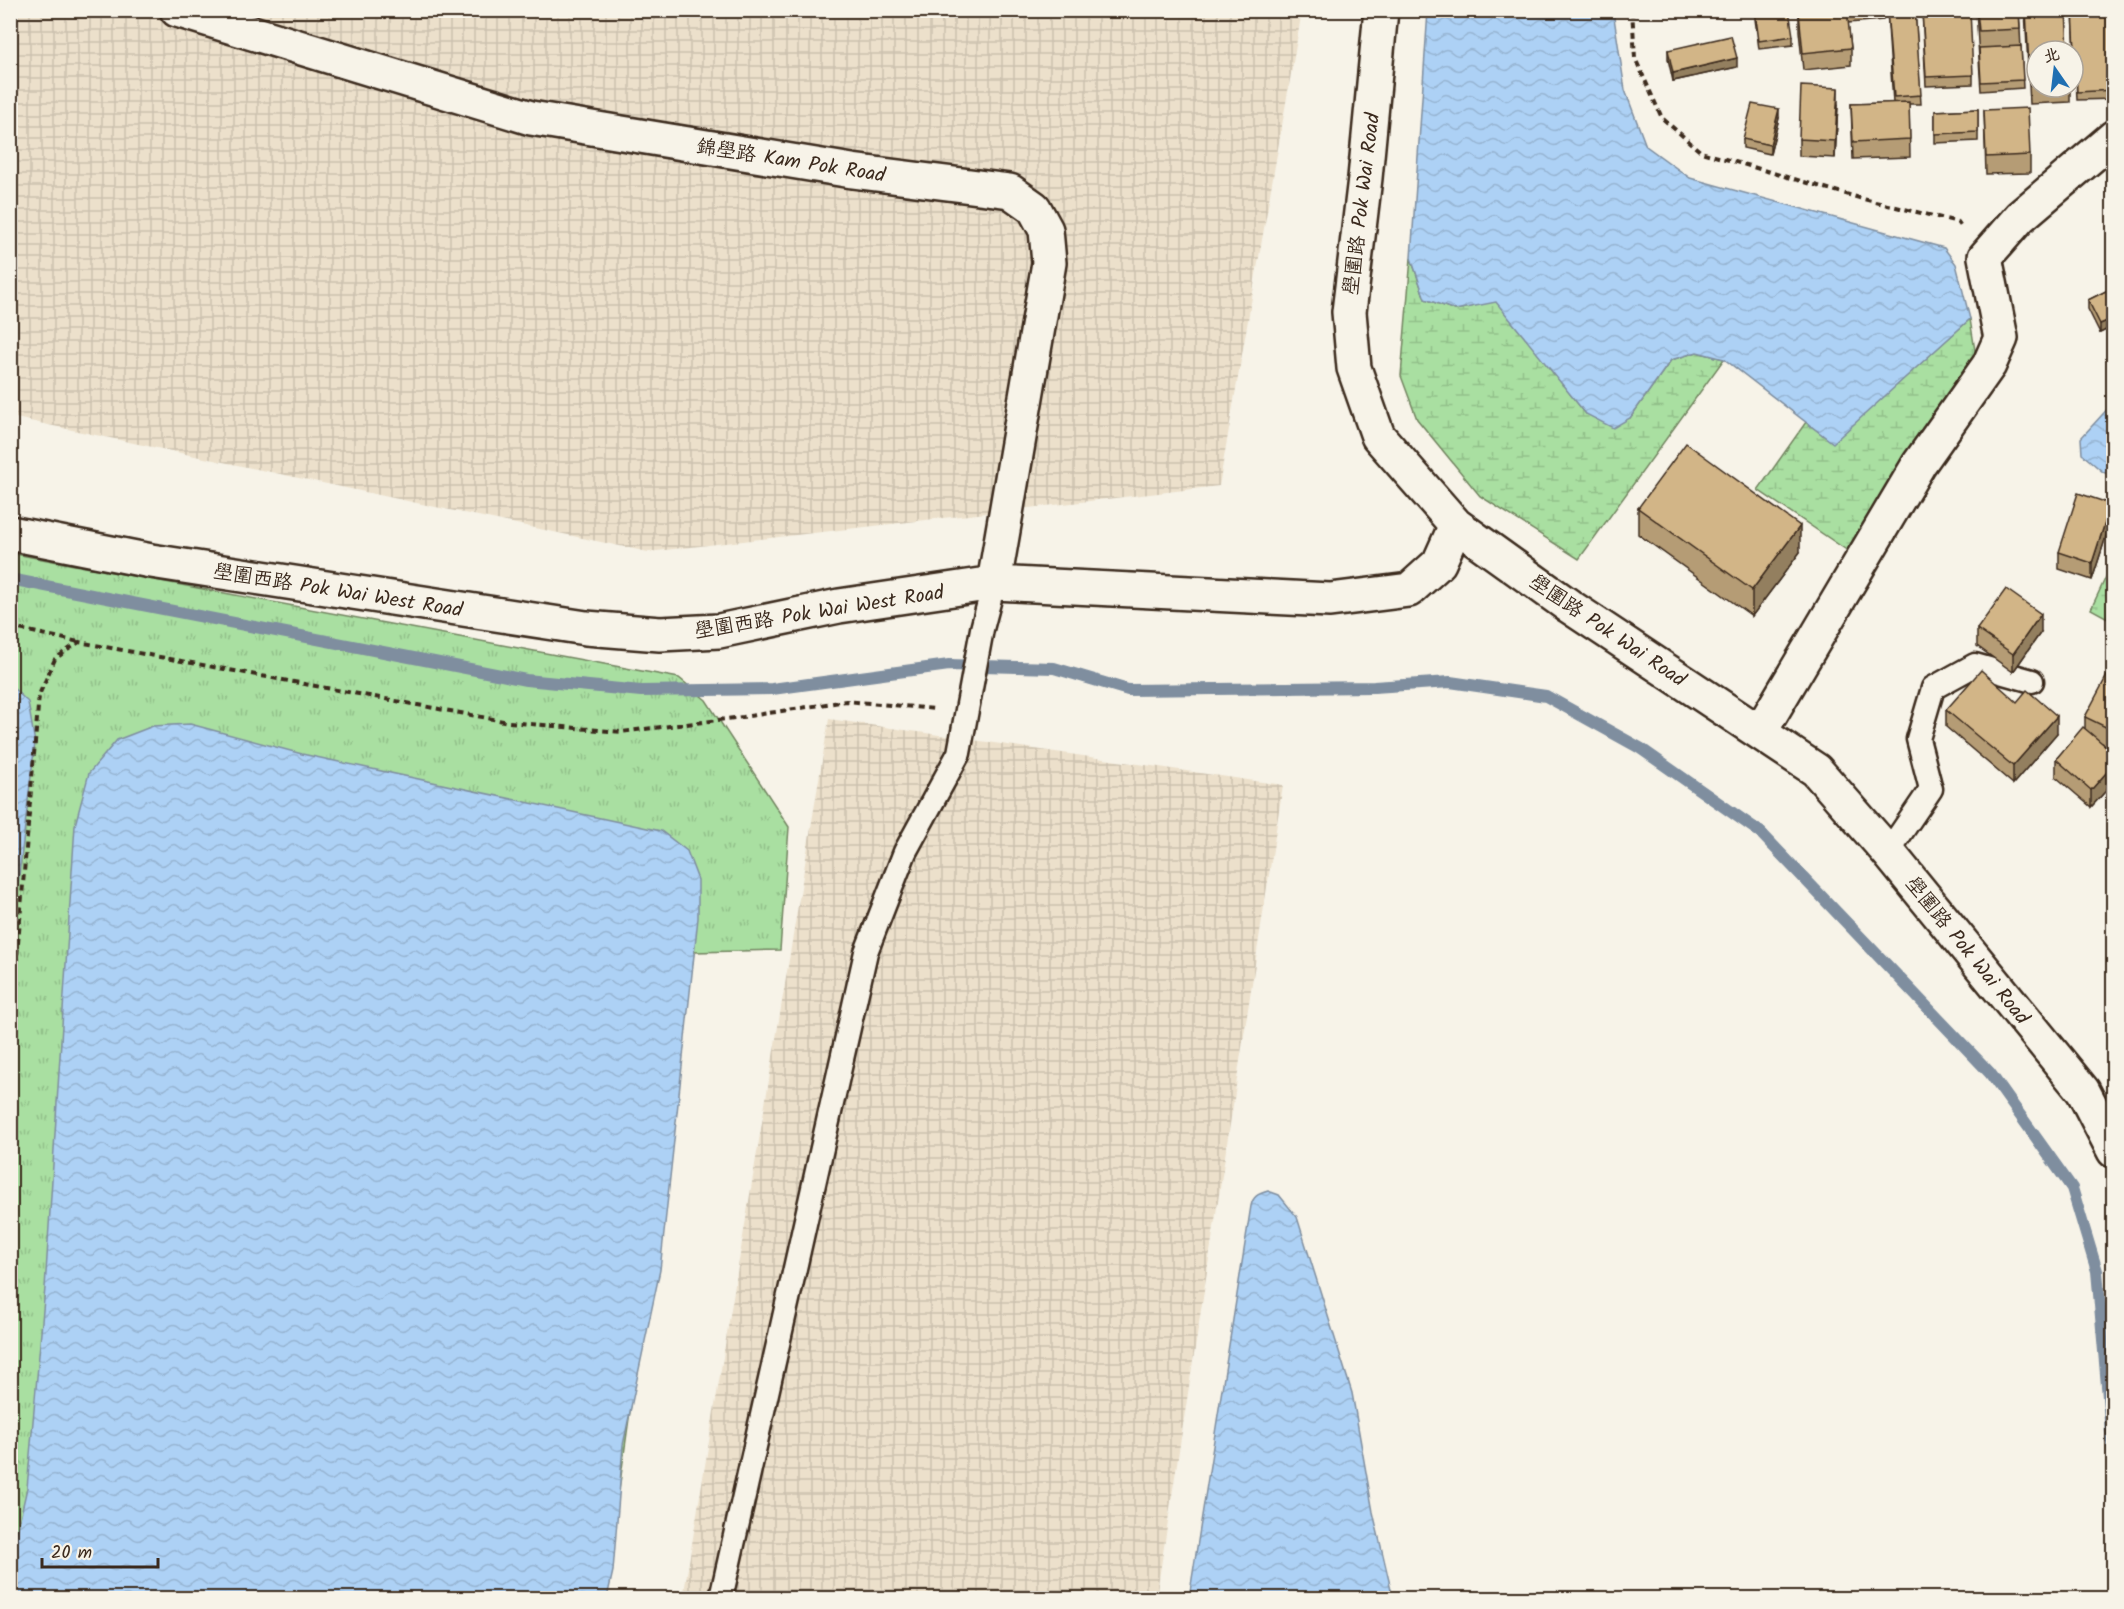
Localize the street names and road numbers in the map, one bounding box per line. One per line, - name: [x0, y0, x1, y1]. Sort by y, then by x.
- street label: 壆圍路 Pok Wai Road: [1336, 110, 1390, 297]
- street label: 錦壆路 Kam Pok Road: [694, 131, 888, 193]
- street label: 壆圍西路 Pok Wai West Road: [211, 556, 466, 628]
- street label: 壆圍路 Pok Wai Road: [1522, 567, 1693, 697]
- street label: 壆圍西路 Pok Wai West Road: [692, 577, 947, 649]
- street label: 壆圍路 Pok Wai Road: [1896, 870, 2037, 1033]

